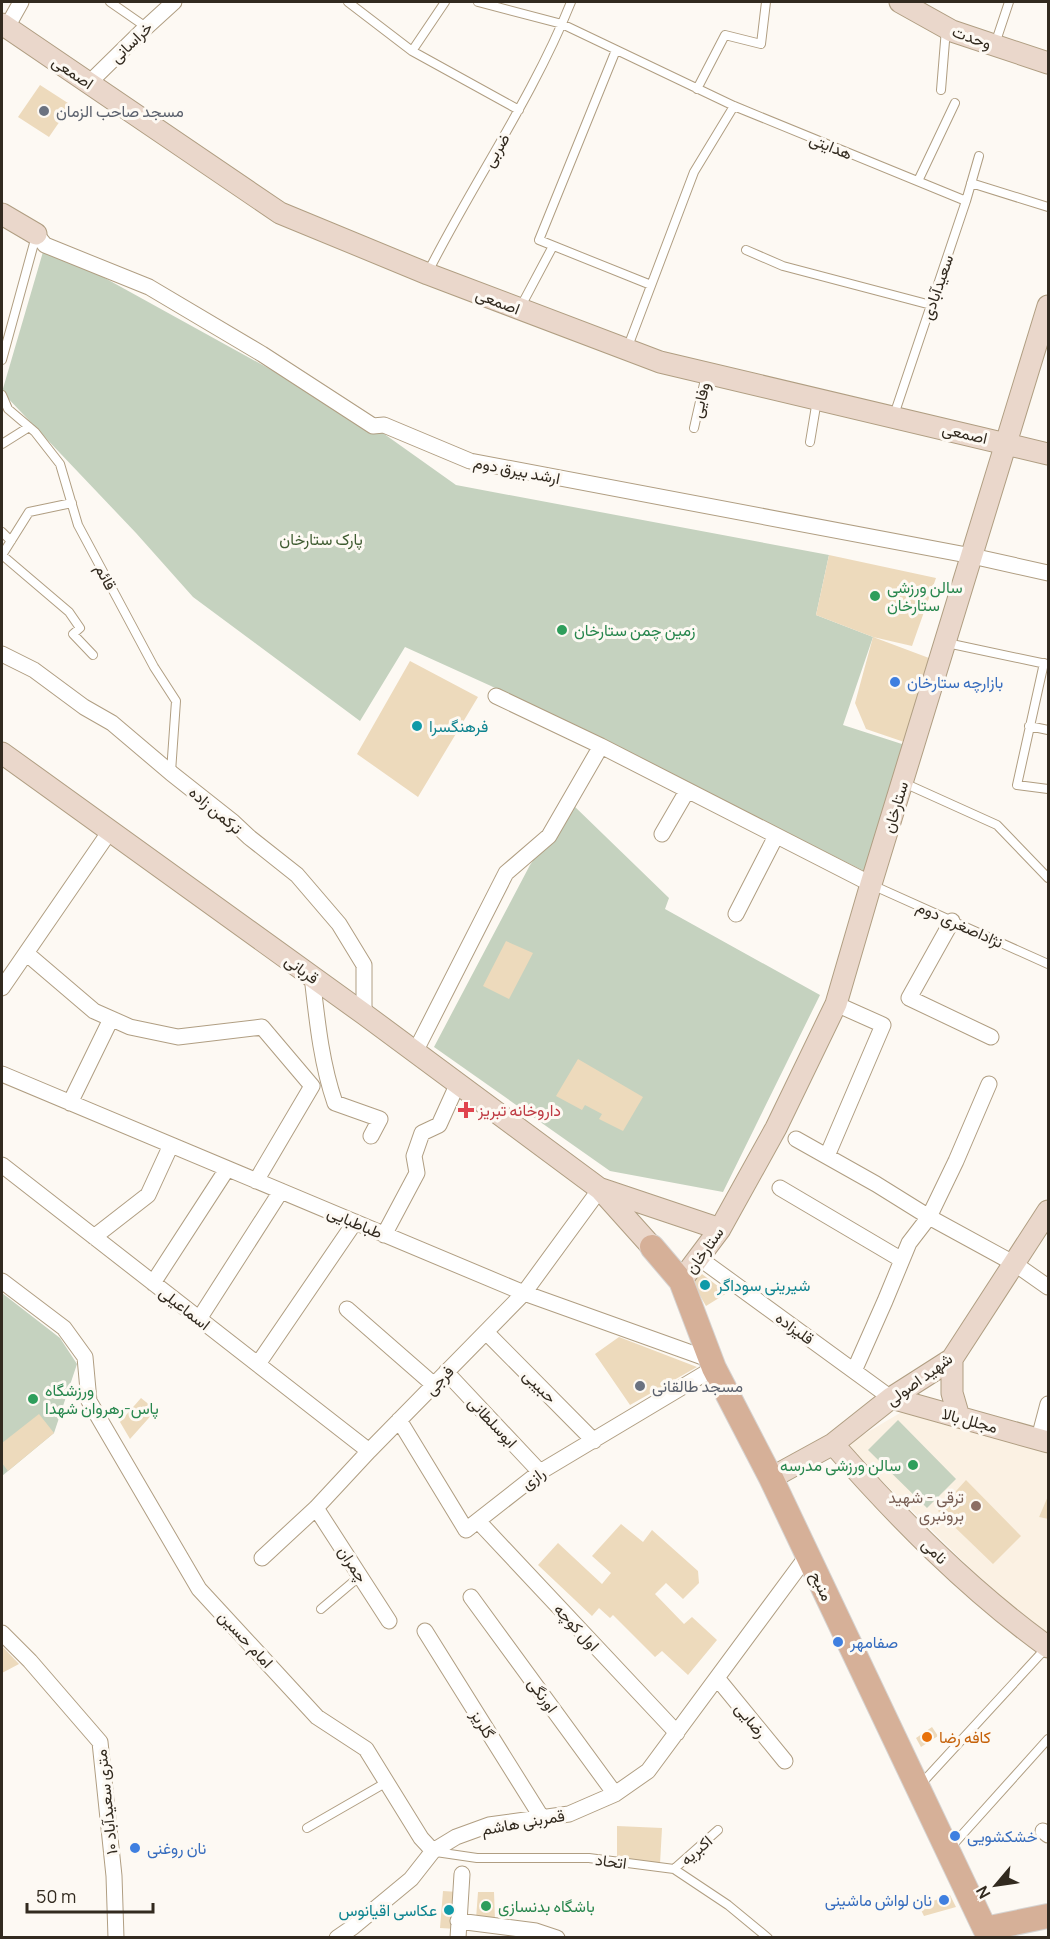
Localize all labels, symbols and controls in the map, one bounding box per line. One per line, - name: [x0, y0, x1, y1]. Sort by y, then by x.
- street label: خراسانی: [105, 16, 157, 68]
- street label: وحدت: [949, 20, 995, 54]
- street label: اصمعی: [48, 50, 98, 94]
- place label: مسجد صاحب الزمان: [56, 100, 184, 122]
- marker: مسجد صاحب الزمان: [37, 104, 51, 118]
- street label: هدایتی: [806, 127, 856, 165]
- street label: ضربی: [477, 129, 515, 171]
- street label: سعیدآبادی: [916, 251, 958, 323]
- street label: اصمعی: [473, 283, 523, 319]
- street label: وفایی: [685, 380, 715, 420]
- street label: اصمعی: [940, 417, 990, 449]
- street label: ارشد بیرق دوم: [472, 451, 562, 489]
- park label: پارک ستارخان: [279, 528, 363, 551]
- street label: قائم: [90, 560, 122, 594]
- place label: سالن ورزشی ستارخان: [887, 576, 963, 616]
- marker: سالن ورزشی ستارخان: [868, 589, 882, 603]
- place label: زمین چمن ستارخان: [574, 619, 695, 642]
- marker: زمین چمن ستارخان: [555, 623, 569, 637]
- place label: بازارچه ستارخان: [907, 671, 1003, 694]
- marker: بازارچه ستارخان: [888, 675, 902, 689]
- place label: فرهنگسرا: [429, 715, 488, 737]
- marker: فرهنگسرا: [410, 719, 424, 733]
- street label: ستارخان: [877, 778, 913, 836]
- street label: ترکمن زاده: [184, 781, 248, 839]
- street label: نژاداصغری دوم: [913, 895, 1007, 953]
- street label: قربانی: [281, 949, 323, 989]
- place label: داروخانه تبریز: [477, 1099, 561, 1121]
- marker: داروخانه تبریز: [459, 1103, 473, 1117]
- street label: طباطبایی: [324, 1201, 386, 1243]
- street label: ستارخان: [680, 1222, 728, 1278]
- place label: شیرینی سوداگر: [716, 1274, 811, 1296]
- marker: شیرینی سوداگر: [698, 1278, 712, 1292]
- street label: اسماعیلی: [155, 1281, 215, 1335]
- street label: قلیزاده: [771, 1307, 819, 1349]
- street label: شهید اصولی: [881, 1347, 957, 1411]
- street label: فرجی: [420, 1360, 458, 1400]
- street label: حبیبی: [518, 1364, 562, 1408]
- place label: مسجد طالقانی: [652, 1375, 743, 1397]
- place label: ورزشگاه پاس-رهروان شهدا: [45, 1379, 159, 1420]
- marker: مسجد طالقانی: [633, 1379, 647, 1393]
- street label: ابوسلطانی: [463, 1391, 523, 1453]
- marker: ورزشگاه پاس-رهروان شهدا: [26, 1392, 40, 1406]
- street label: مجلل بالا: [940, 1402, 1000, 1438]
- place label: سالن ورزشی مدرسه: [780, 1454, 901, 1476]
- marker: سالن ورزشی مدرسه: [906, 1458, 920, 1472]
- street label: رازی: [516, 1462, 550, 1494]
- place label: ترقی - شهید برونبری: [888, 1486, 964, 1526]
- marker: ترقی - شهید برونبری: [969, 1499, 983, 1513]
- street label: نامی: [917, 1533, 953, 1569]
- street label: چمران: [332, 1541, 373, 1587]
- street label: منبح: [805, 1568, 838, 1605]
- street label: اول کوچه: [549, 1598, 605, 1656]
- street label: امام حسین: [214, 1605, 278, 1673]
- place label: صفامهر: [849, 1631, 898, 1653]
- marker: صفامهر: [831, 1635, 845, 1649]
- street label: اورنگی: [523, 1673, 563, 1717]
- street label: رضایی: [730, 1698, 772, 1742]
- street label: گلریز: [465, 1705, 500, 1743]
- place label: کافه رضا: [939, 1726, 991, 1748]
- marker: کافه رضا: [920, 1730, 934, 1744]
- street label: ۱۰ متری سعیدآباد: [90, 1748, 122, 1856]
- street label: قمربنی هاشم: [480, 1804, 566, 1840]
- place label: خشکشویی: [967, 1825, 1038, 1847]
- marker: خشکشویی: [948, 1829, 962, 1843]
- street label: اکبریه: [675, 1830, 717, 1870]
- place label: نان روغنی: [147, 1837, 206, 1859]
- marker: نان روغنی: [128, 1841, 142, 1855]
- street label: اتحاد: [594, 1848, 628, 1874]
- north arrow: [966, 1855, 1026, 1915]
- scale bar: [27, 1876, 153, 1914]
- text: N: [970, 1882, 995, 1903]
- text: 50 m: [36, 1884, 76, 1908]
- place label: نان لواش ماشینی: [825, 1889, 932, 1911]
- marker: نان لواش ماشینی: [937, 1893, 951, 1907]
- place label: باشگاه بدنسازی: [498, 1895, 595, 1917]
- place label: عکاسی اقیانوس: [338, 1899, 437, 1921]
- marker: باشگاه بدنسازی: [479, 1899, 493, 1913]
- marker: عکاسی اقیانوس: [442, 1903, 456, 1917]

